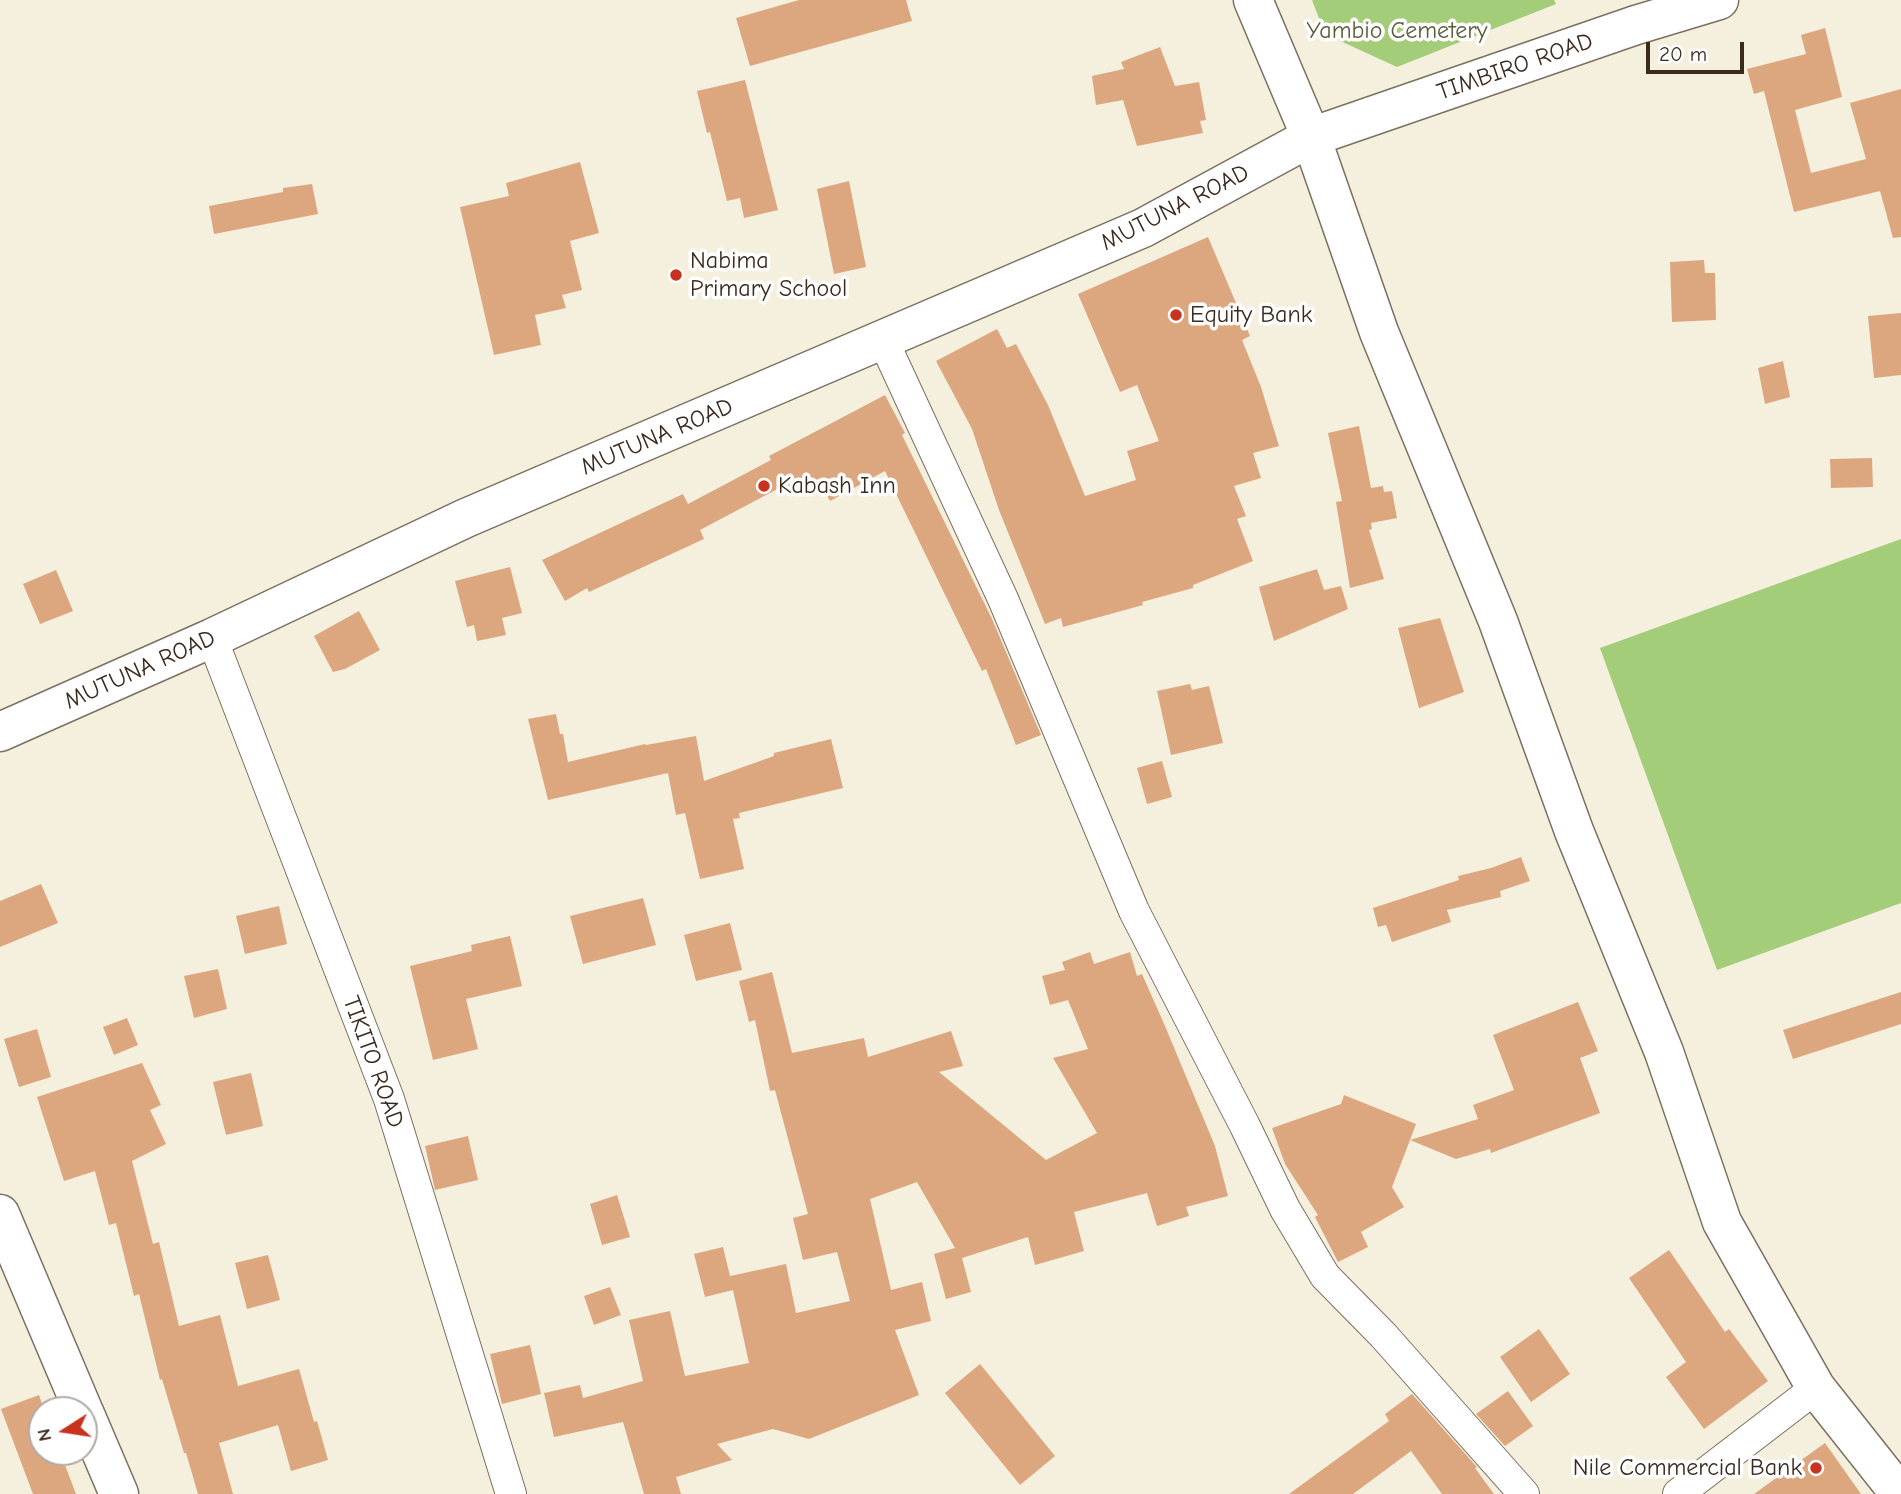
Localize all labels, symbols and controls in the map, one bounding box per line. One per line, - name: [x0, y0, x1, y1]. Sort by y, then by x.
- park label: Yambio Cemetery: [1306, 17, 1488, 45]
- street label: TIMBIRO ROAD: [1433, 27, 1597, 107]
- scale bar: [1649, 28, 1747, 72]
- text: 20 m: [1659, 42, 1707, 66]
- street label: MUTUNA ROAD: [1096, 158, 1254, 258]
- place label: Nabima Primary School: [690, 247, 847, 303]
- marker: Nabima Primary School: [668, 267, 684, 283]
- place label: Equity Bank: [1190, 301, 1312, 329]
- marker: Equity Bank: [1168, 307, 1184, 323]
- street label: MUTUNA ROAD: [577, 392, 737, 482]
- place label: Kabash Inn: [778, 472, 896, 500]
- marker: Kabash Inn: [756, 478, 772, 494]
- street label: MUTUNA ROAD: [60, 624, 220, 716]
- street label: TIKITO ROAD: [336, 992, 410, 1132]
- north arrow: [28, 1396, 98, 1466]
- text: N: [32, 1427, 56, 1443]
- place label: Nile Commercial Bank: [1573, 1454, 1802, 1482]
- marker: Nile Commercial Bank: [1808, 1460, 1824, 1476]

